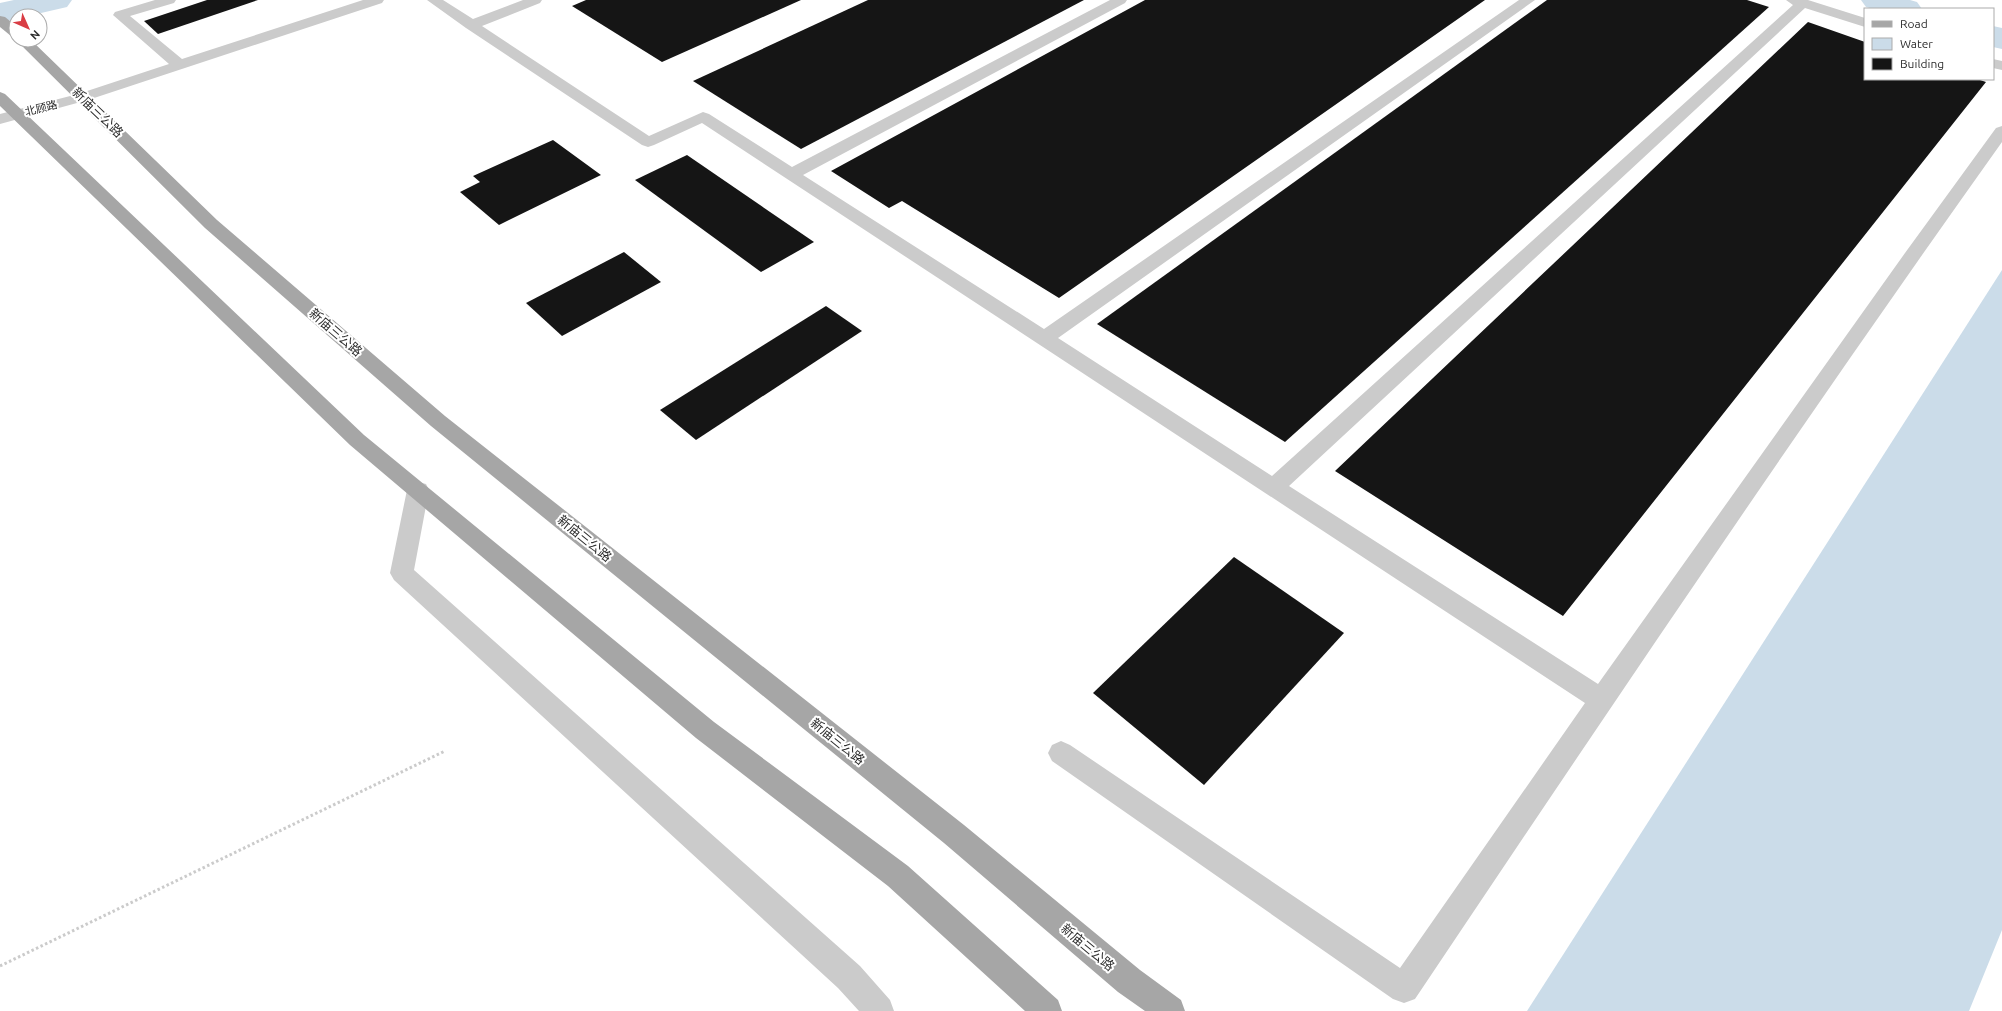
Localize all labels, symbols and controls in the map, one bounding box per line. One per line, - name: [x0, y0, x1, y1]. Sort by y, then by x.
- north arrow: [8, 8, 48, 48]
- legend: [1864, 8, 1994, 80]
- text: Road: [1900, 17, 1928, 30]
- text: N: [28, 28, 42, 42]
- text: Water: [1900, 37, 1933, 50]
- text: Building: [1900, 57, 1944, 70]
- street label: 新庙三公路: [70, 84, 126, 140]
- street label: 北顾路: [24, 98, 58, 118]
- street label: 新庙三公路: [307, 305, 365, 359]
- street label: 新庙三公路: [555, 512, 615, 564]
- street label: 新庙三公路: [808, 715, 868, 767]
- street label: 新庙三公路: [1059, 921, 1117, 973]

